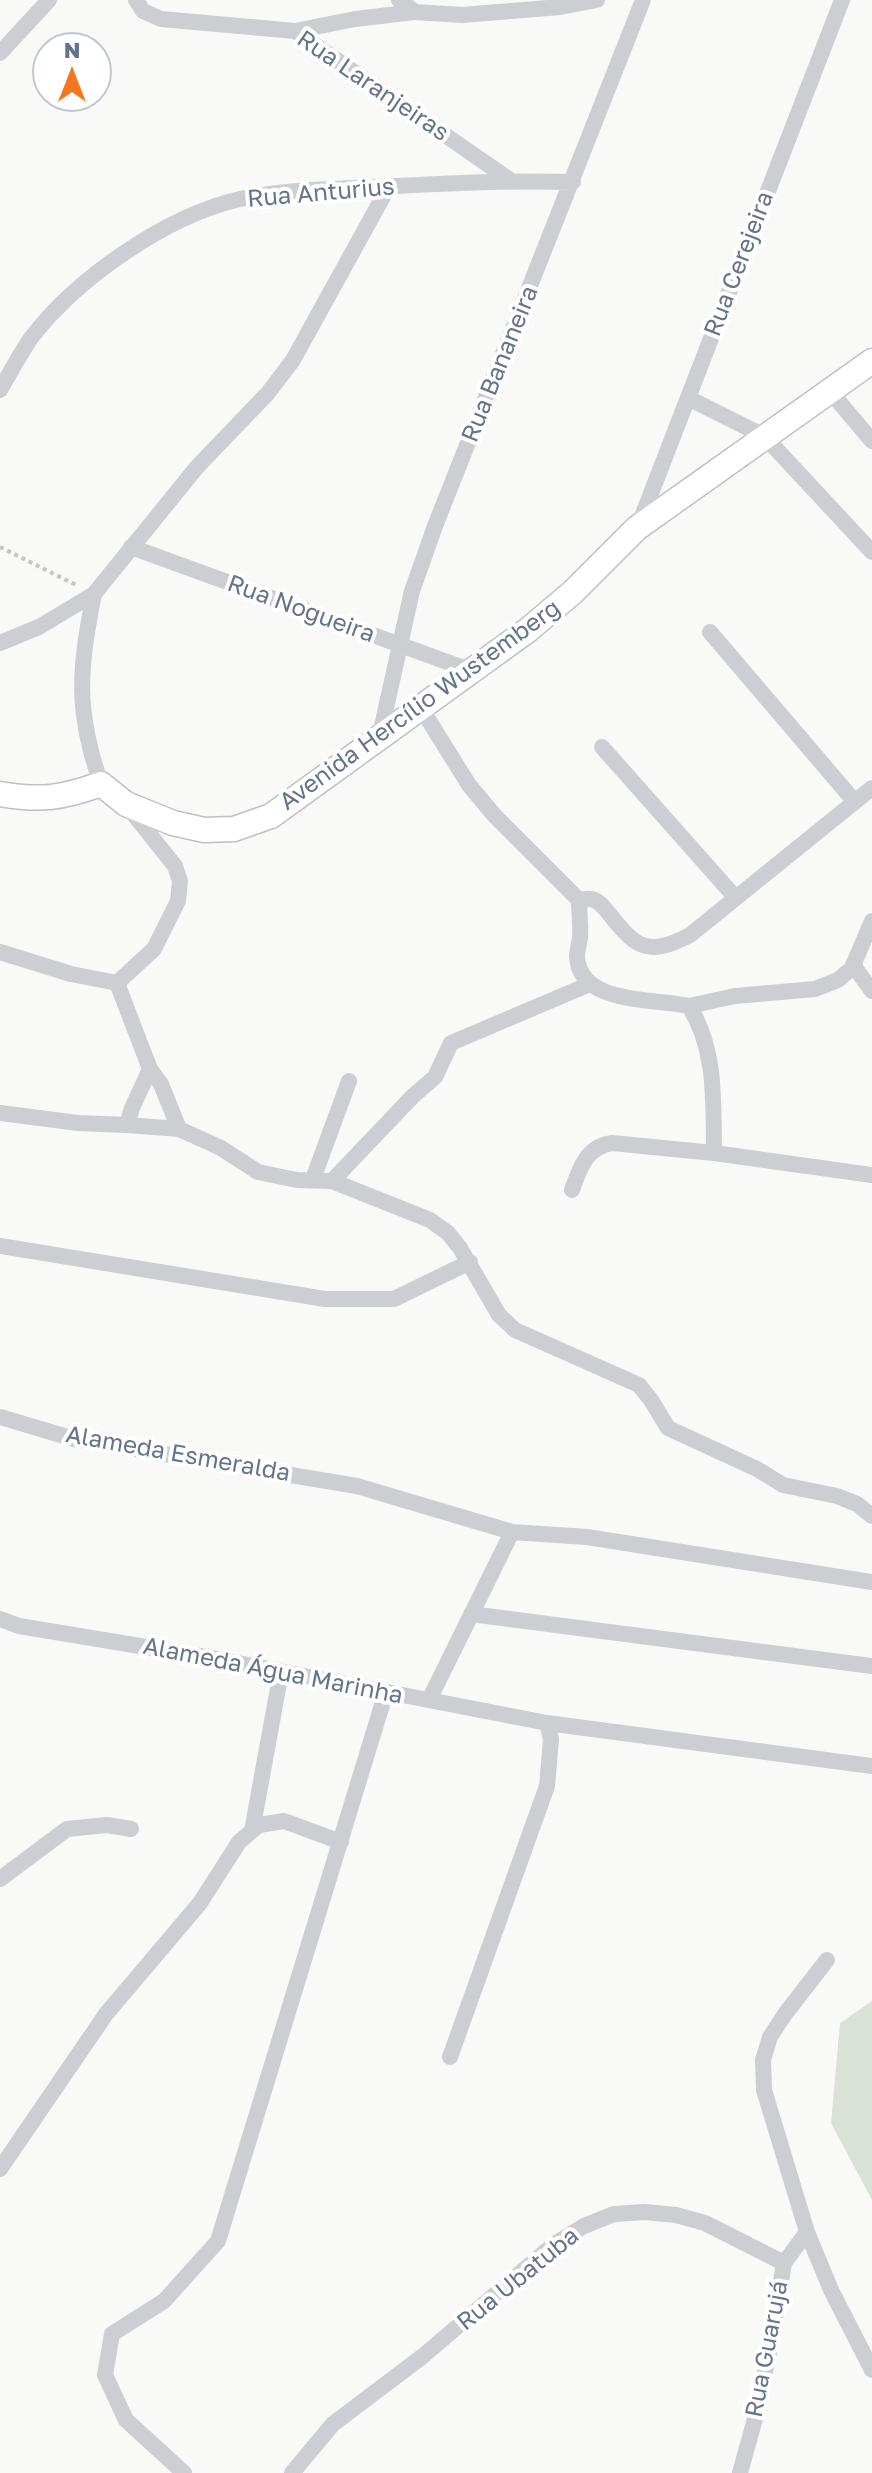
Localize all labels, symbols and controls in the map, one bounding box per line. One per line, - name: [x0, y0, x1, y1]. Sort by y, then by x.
- street label: Rua Laranjeiras: [292, 25, 454, 147]
- north arrow: [32, 32, 112, 112]
- text: N: [64, 36, 80, 63]
- street label: Rua Anturius: [246, 172, 396, 214]
- street label: Rua Cerejeira: [698, 188, 780, 340]
- street label: Rua Bananeira: [456, 282, 544, 446]
- street label: Rua Nogueira: [223, 569, 379, 649]
- street label: Avenida Hercílio Wustemberg: [274, 593, 566, 817]
- street label: Alameda Esmeralda: [64, 1420, 292, 1488]
- street label: Alameda Água Marinha: [141, 1632, 405, 1710]
- street label: Rua Ubatuba: [451, 2221, 585, 2337]
- street label: Rua Guarujá: [740, 2278, 794, 2420]

